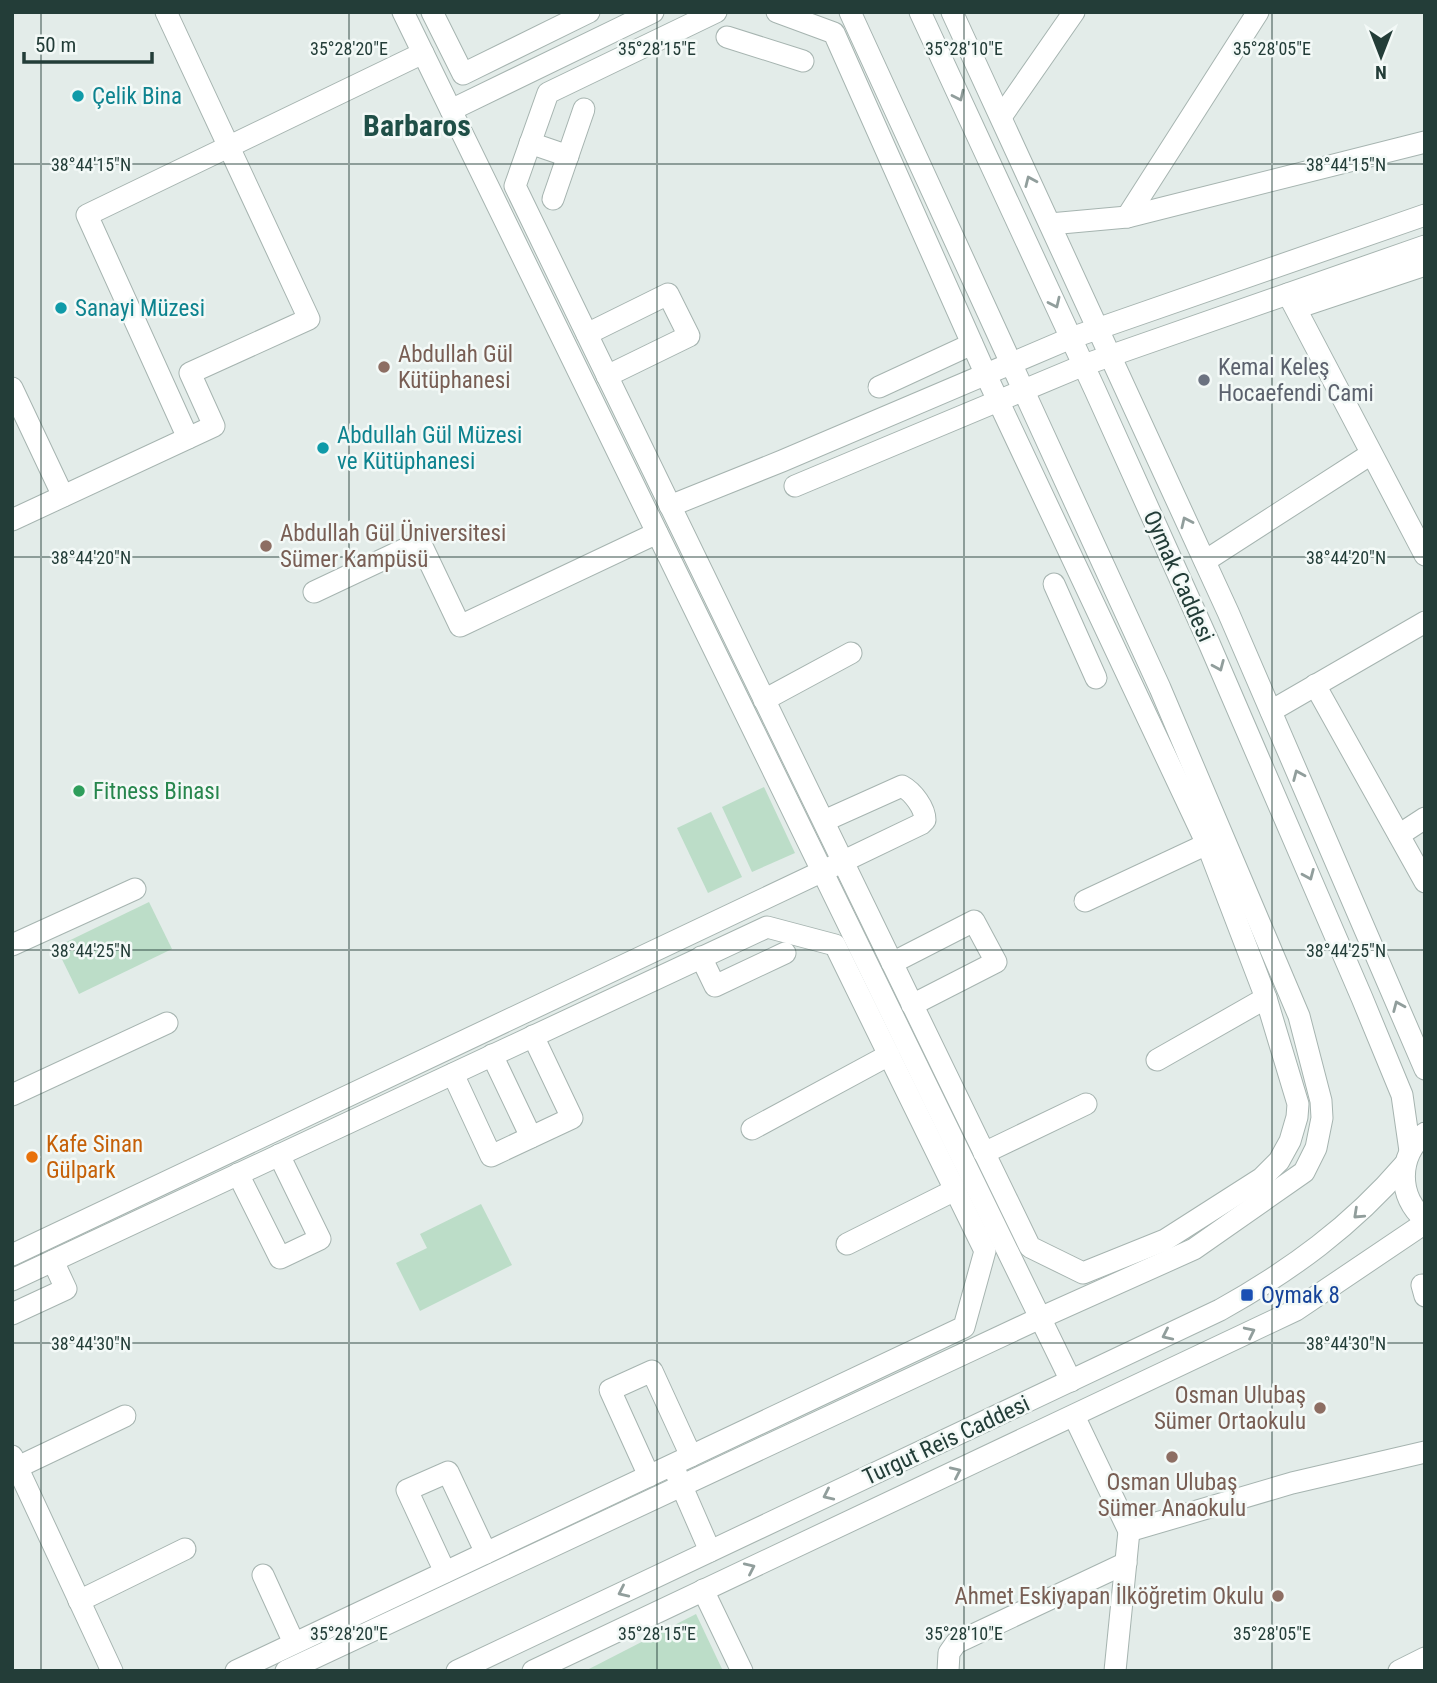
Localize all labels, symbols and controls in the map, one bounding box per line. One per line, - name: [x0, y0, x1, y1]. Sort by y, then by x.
- scale bar: [24, 21, 152, 65]
- north arrow: [1346, 21, 1416, 91]
- text: 50 m: [35, 33, 76, 57]
- text: 35°28'20"E: [310, 38, 388, 59]
- text: 35°28'15"E: [618, 38, 696, 59]
- text: 35°28'10"E: [925, 38, 1003, 59]
- text: 35°28'05"E: [1233, 38, 1311, 59]
- text: N: [1375, 61, 1387, 84]
- place label: Çelik Bina: [92, 83, 182, 110]
- marker: Çelik Bina: [70, 88, 86, 104]
- one-way arrow: [951, 89, 965, 101]
- district label: Barbaros: [363, 108, 471, 143]
- text: 38°44'15"N: [51, 154, 131, 175]
- text: 38°44'15"N: [1306, 154, 1386, 175]
- one-way arrow: [1024, 176, 1038, 188]
- place label: Sanayi Müzesi: [75, 295, 205, 322]
- one-way arrow: [1047, 295, 1061, 308]
- marker: Sanayi Müzesi: [53, 300, 69, 316]
- place label: Abdullah Gül Kütüphanesi: [398, 341, 513, 394]
- place label: Kemal Keleş Hocaefendi Cami: [1218, 354, 1374, 407]
- marker: Abdullah Gül Kütüphanesi: [376, 359, 392, 375]
- marker: Kemal Keleş Hocaefendi Cami: [1196, 372, 1212, 388]
- place label: Abdullah Gül Müzesi ve Kütüphanesi: [337, 422, 522, 475]
- marker: Abdullah Gül Müzesi ve Kütüphanesi: [315, 440, 331, 456]
- street label: Oymak Caddesi: [1138, 506, 1220, 646]
- one-way arrow: [1181, 517, 1195, 529]
- place label: Abdullah Gül Üniversitesi Sümer Kampüsü: [280, 519, 506, 573]
- marker: Abdullah Gül Üniversitesi Sümer Kampüsü: [258, 538, 274, 554]
- text: 38°44'20"N: [51, 547, 131, 568]
- text: 38°44'20"N: [1306, 547, 1386, 568]
- one-way arrow: [1211, 659, 1225, 672]
- one-way arrow: [1292, 769, 1306, 782]
- place label: Fitness Binası: [93, 778, 220, 805]
- marker: Fitness Binası: [71, 783, 87, 799]
- one-way arrow: [1301, 868, 1315, 880]
- text: 38°44'25"N: [51, 940, 131, 961]
- text: 38°44'25"N: [1306, 940, 1386, 961]
- one-way arrow: [1392, 1001, 1406, 1013]
- place label: Kafe Sinan Gülpark: [46, 1131, 143, 1184]
- marker: Kafe Sinan Gülpark: [24, 1149, 40, 1165]
- one-way arrow: [1353, 1206, 1366, 1218]
- place label: Oymak 8: [1261, 1282, 1340, 1309]
- marker: Oymak 8: [1239, 1287, 1255, 1303]
- one-way arrow: [1162, 1327, 1174, 1341]
- one-way arrow: [1243, 1327, 1255, 1341]
- text: 38°44'30"N: [51, 1333, 131, 1354]
- text: 38°44'30"N: [1306, 1333, 1386, 1354]
- place label: Osman Ulubaş Sümer Ortaokulu: [1154, 1382, 1306, 1435]
- street label: Turgut Reis Caddesi: [859, 1390, 1034, 1491]
- marker: Osman Ulubaş Sümer Ortaokulu: [1312, 1400, 1328, 1416]
- marker: Osman Ulubaş Sümer Anaokulu: [1164, 1449, 1180, 1465]
- one-way arrow: [949, 1466, 961, 1480]
- place label: Osman Ulubaş Sümer Anaokulu: [1098, 1469, 1246, 1522]
- one-way arrow: [823, 1487, 836, 1501]
- one-way arrow: [743, 1562, 755, 1576]
- place label: Ahmet Eskiyapan İlköğretim Okulu: [954, 1583, 1264, 1610]
- one-way arrow: [618, 1584, 630, 1598]
- marker: Ahmet Eskiyapan İlköğretim Okulu: [1270, 1588, 1286, 1604]
- text: 35°28'20"E: [310, 1623, 388, 1644]
- text: 35°28'15"E: [618, 1623, 696, 1644]
- text: 35°28'10"E: [925, 1623, 1003, 1644]
- text: 35°28'05"E: [1233, 1623, 1311, 1644]

